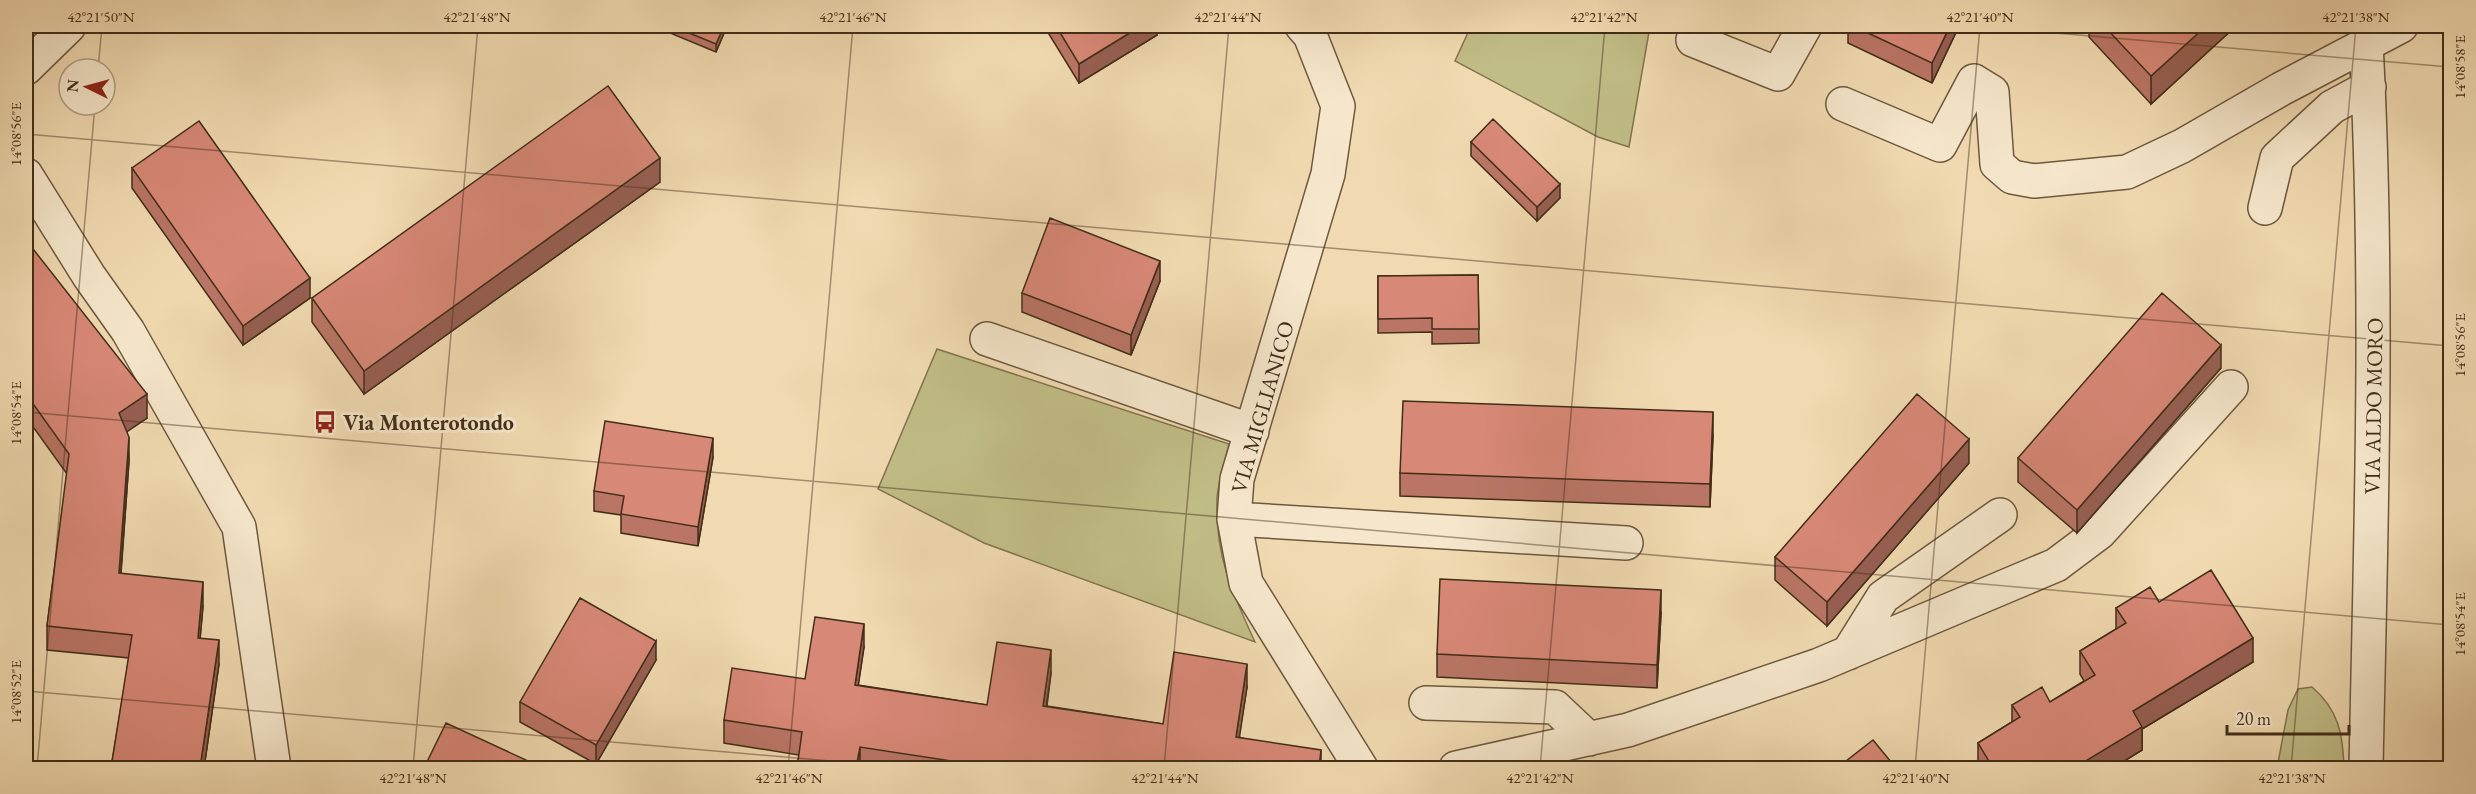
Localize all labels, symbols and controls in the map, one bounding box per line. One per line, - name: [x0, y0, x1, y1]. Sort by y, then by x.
- text: 42°21'50"N: [67, 7, 135, 26]
- text: 42°21'48"N: [443, 7, 511, 26]
- text: 42°21'46"N: [819, 7, 887, 26]
- text: 42°21'44"N: [1194, 7, 1262, 26]
- text: 42°21'42"N: [1570, 7, 1638, 26]
- text: 42°21'40"N: [1946, 7, 2014, 26]
- text: 42°21'38"N: [2322, 7, 2390, 26]
- text: 14°08'58"E: [2450, 34, 2469, 99]
- north arrow: [57, 57, 117, 117]
- text: N: [62, 78, 84, 93]
- text: 14°08'56"E: [6, 101, 25, 166]
- text: 14°08'56"E: [2450, 312, 2469, 377]
- street label: VIA ALDO MORO: [2357, 317, 2390, 495]
- street label: VIA MIGLIANICO: [1224, 318, 1301, 497]
- text: 14°08'54"E: [6, 380, 25, 445]
- place label: Via Monterotondo: [343, 408, 514, 437]
- bus stop icon: Via Monterotondo: [312, 409, 338, 435]
- text: 14°08'54"E: [2450, 591, 2469, 656]
- text: 14°08'52"E: [6, 659, 25, 724]
- scale bar: [2227, 698, 2348, 736]
- text: 20 m: [2236, 707, 2271, 730]
- text: 42°21'48"N: [379, 768, 447, 787]
- text: 42°21'46"N: [755, 768, 823, 787]
- text: 42°21'44"N: [1131, 768, 1199, 787]
- text: 42°21'42"N: [1506, 768, 1574, 787]
- text: 42°21'40"N: [1882, 768, 1950, 787]
- text: 42°21'38"N: [2258, 768, 2326, 787]

